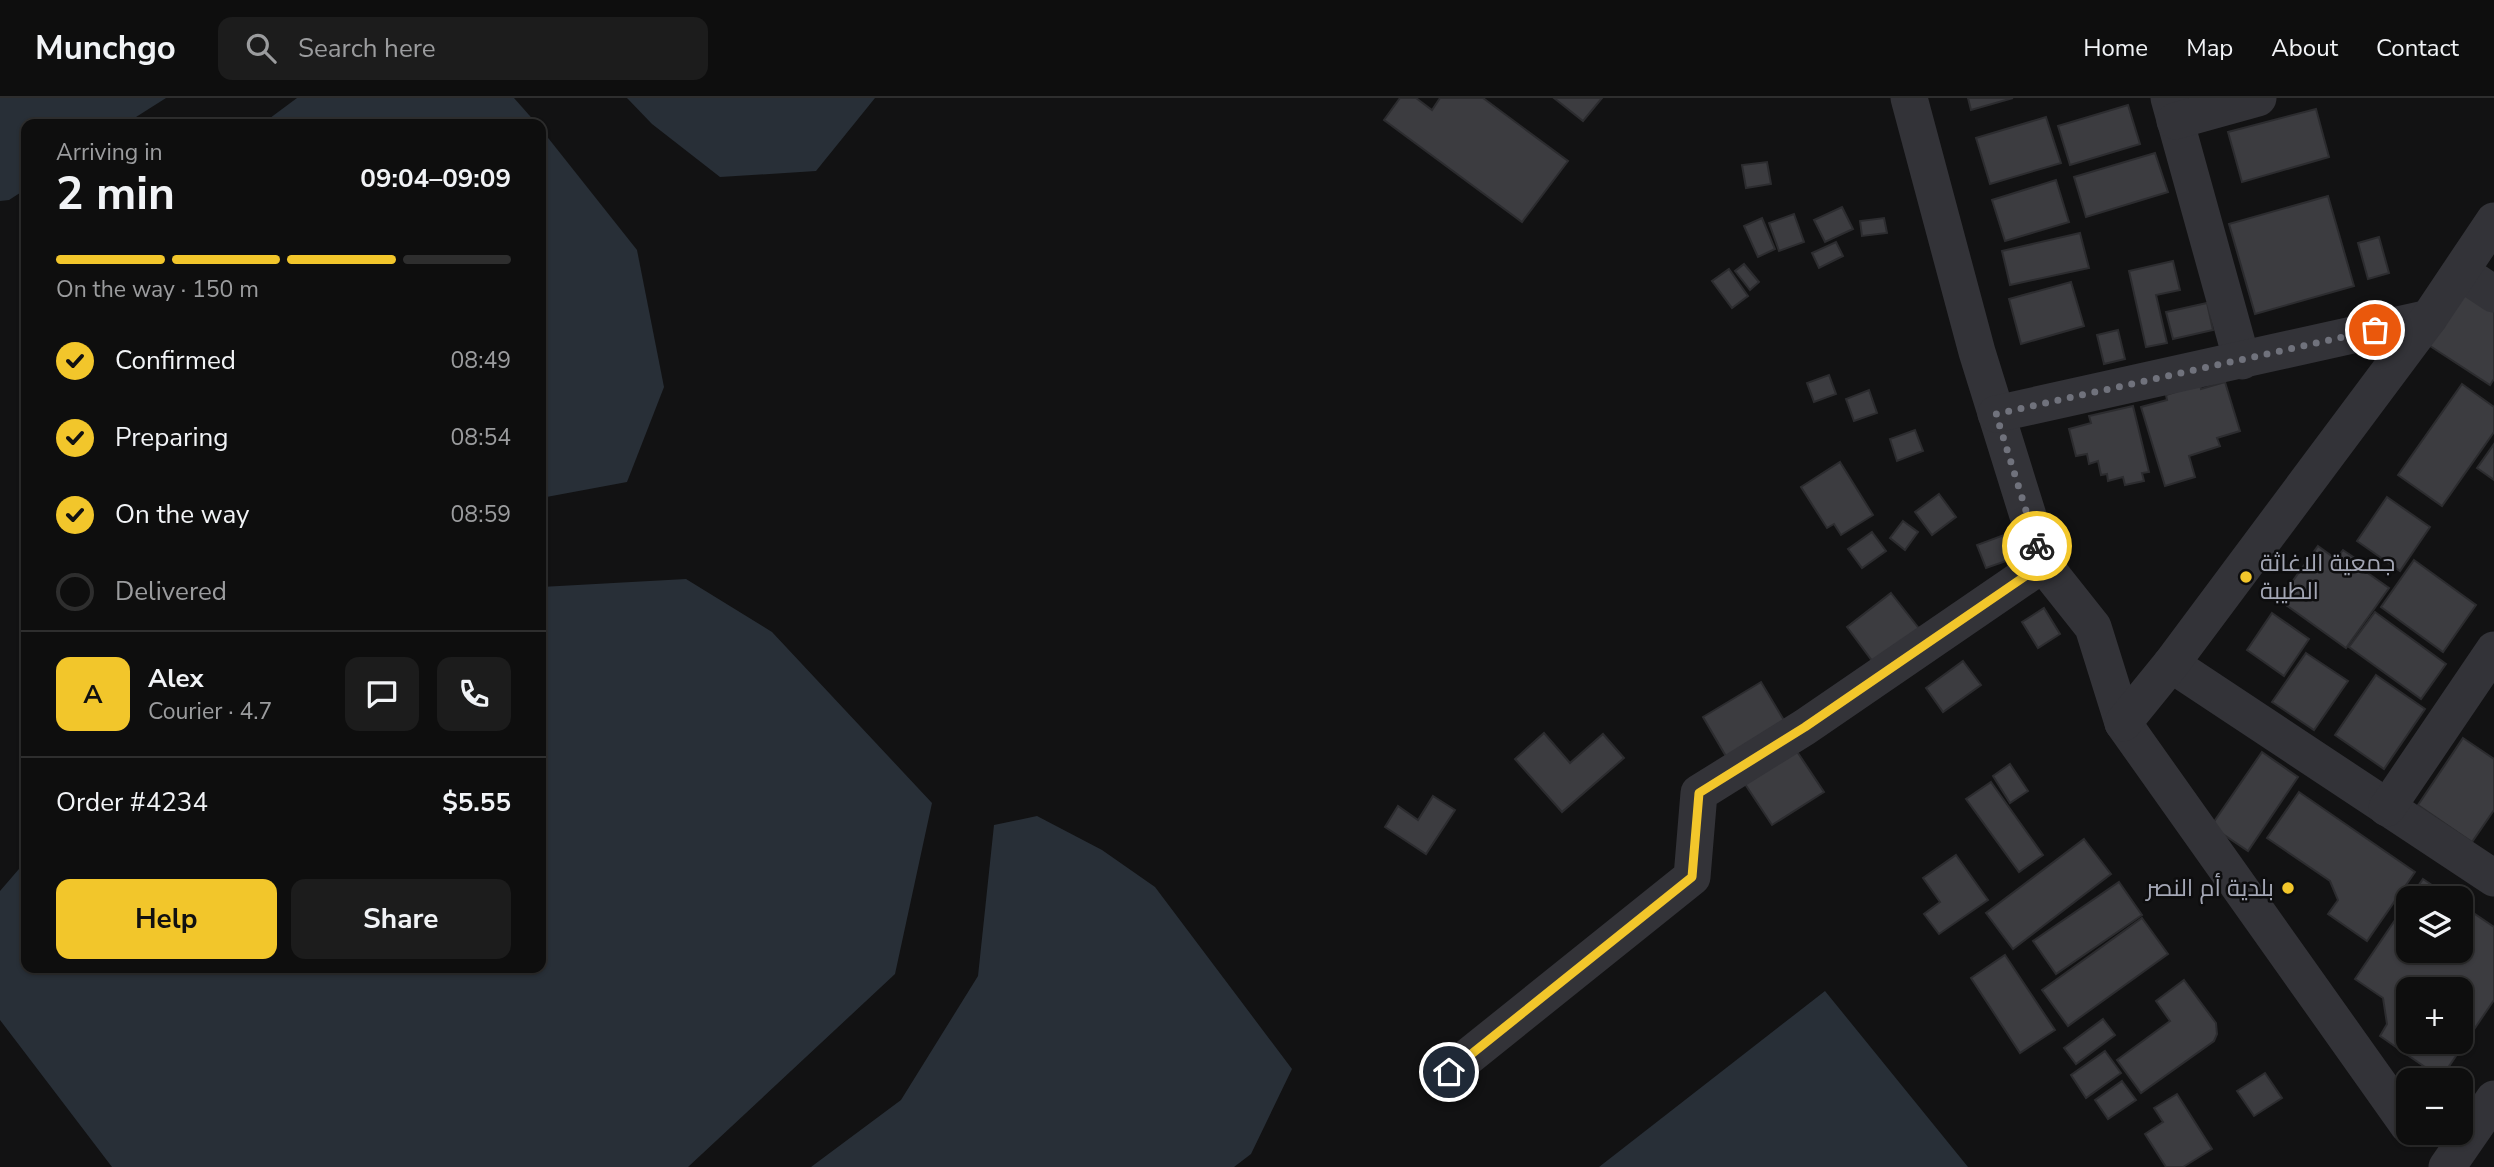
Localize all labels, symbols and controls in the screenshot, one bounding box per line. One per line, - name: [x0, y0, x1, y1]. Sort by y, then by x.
- search box: [218, 17, 708, 80]
- text: Munchgo: [35, 26, 176, 71]
- icon: search: [242, 29, 280, 67]
- text: Search here: [298, 31, 436, 66]
- text: Home: [2083, 32, 2148, 64]
- text: Map: [2186, 32, 2233, 64]
- text: About: [2271, 32, 2338, 64]
- text: Contact: [2376, 32, 2459, 64]
- text: Arriving in: [56, 137, 163, 168]
- text: 09:04–09:09: [360, 161, 511, 196]
- text: 2 min: [56, 162, 175, 225]
- text: On the way · 150 m: [56, 274, 259, 305]
- pin: [2345, 300, 2405, 360]
- icon: bag: [2356, 311, 2394, 349]
- icon: check: [56, 342, 94, 380]
- text: Confirmed: [115, 343, 236, 378]
- text: 08:49: [451, 345, 511, 376]
- icon: check: [56, 419, 94, 457]
- text: Preparing: [115, 420, 228, 455]
- text: 08:54: [451, 422, 511, 453]
- icon: check: [56, 496, 94, 534]
- text: On the way: [115, 497, 249, 532]
- text: 08:59: [451, 499, 511, 530]
- courier: [2002, 511, 2072, 581]
- icon: bike: [2018, 527, 2056, 565]
- place label: جمعية الاغاثة الطيبة: [2260, 547, 2395, 607]
- marker: جمعية الاغاثة الطيبة: [2238, 569, 2254, 585]
- text: Delivered: [115, 574, 227, 609]
- button: chat: [345, 657, 419, 731]
- button: phone: [437, 657, 511, 731]
- text: Alex: [148, 661, 204, 696]
- text: A: [83, 677, 103, 712]
- text: Courier · 4.7: [148, 696, 272, 727]
- text: Order #4234: [56, 785, 208, 820]
- text: $5.55: [442, 785, 511, 820]
- place label: بلدية أم النصر: [2144, 872, 2274, 904]
- button: Help: [56, 879, 277, 959]
- button: Share: [291, 879, 511, 959]
- marker: بلدية أم النصر: [2280, 880, 2296, 896]
- map controls: [2396, 886, 2473, 1145]
- button: layers: [2396, 886, 2473, 963]
- button: +: [2396, 977, 2473, 1054]
- pin: [1419, 1042, 1479, 1102]
- icon: home: [1430, 1053, 1468, 1091]
- button: −: [2396, 1068, 2473, 1145]

